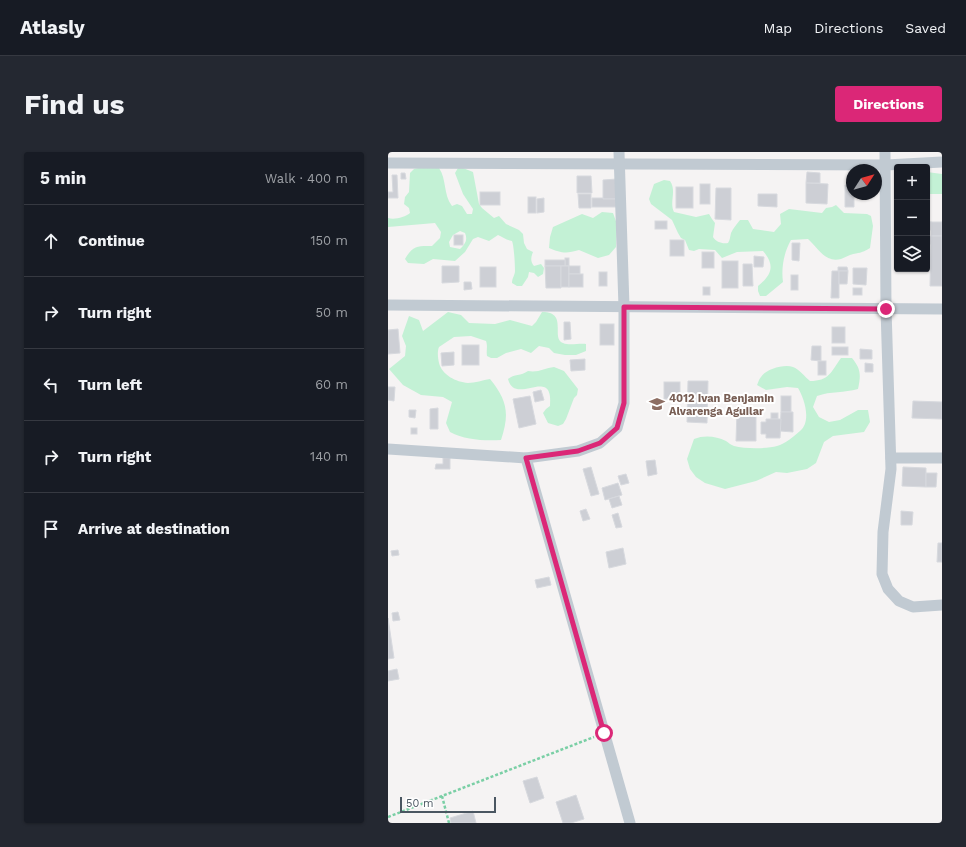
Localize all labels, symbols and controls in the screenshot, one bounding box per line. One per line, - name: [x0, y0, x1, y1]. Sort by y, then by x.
- text: Atlasly: [20, 16, 85, 39]
- text: Map: [764, 20, 792, 36]
- text: Directions: [814, 20, 883, 36]
- text: Saved: [905, 20, 946, 36]
- button: Directions: [835, 86, 942, 122]
- text: Find us: [24, 88, 124, 121]
- north arrow: [846, 164, 882, 200]
- map controls: [894, 164, 930, 272]
- button: +: [894, 164, 930, 200]
- text: 5 min: [40, 168, 86, 188]
- text: Walk · 400 m: [265, 171, 348, 186]
- button: −: [894, 200, 930, 236]
- icon: ahead: [40, 230, 62, 252]
- text: Continue: [78, 232, 145, 250]
- text: 150 m: [310, 233, 348, 248]
- button: layers: [894, 236, 930, 272]
- route end: [877, 300, 895, 318]
- icon: right: [40, 302, 62, 324]
- text: Turn right: [78, 304, 151, 322]
- text: 50 m: [316, 305, 348, 320]
- icon: left: [40, 374, 62, 396]
- text: Turn left: [78, 376, 142, 394]
- text: 60 m: [315, 377, 348, 392]
- place label: 4012 Ivan Benjamin Alvarenga Aguilar: [669, 392, 774, 418]
- school or university icon: 4012 Ivan Benjamin Alvarenga Aguilar: [648, 395, 666, 413]
- icon: right: [40, 446, 62, 468]
- text: Turn right: [78, 448, 151, 466]
- text: 140 m: [310, 449, 348, 464]
- icon: arrive: [40, 518, 62, 540]
- text: Arrive at destination: [78, 520, 230, 538]
- route start: [595, 724, 613, 742]
- scale bar: [400, 795, 496, 814]
- text: 50 m: [406, 797, 433, 810]

